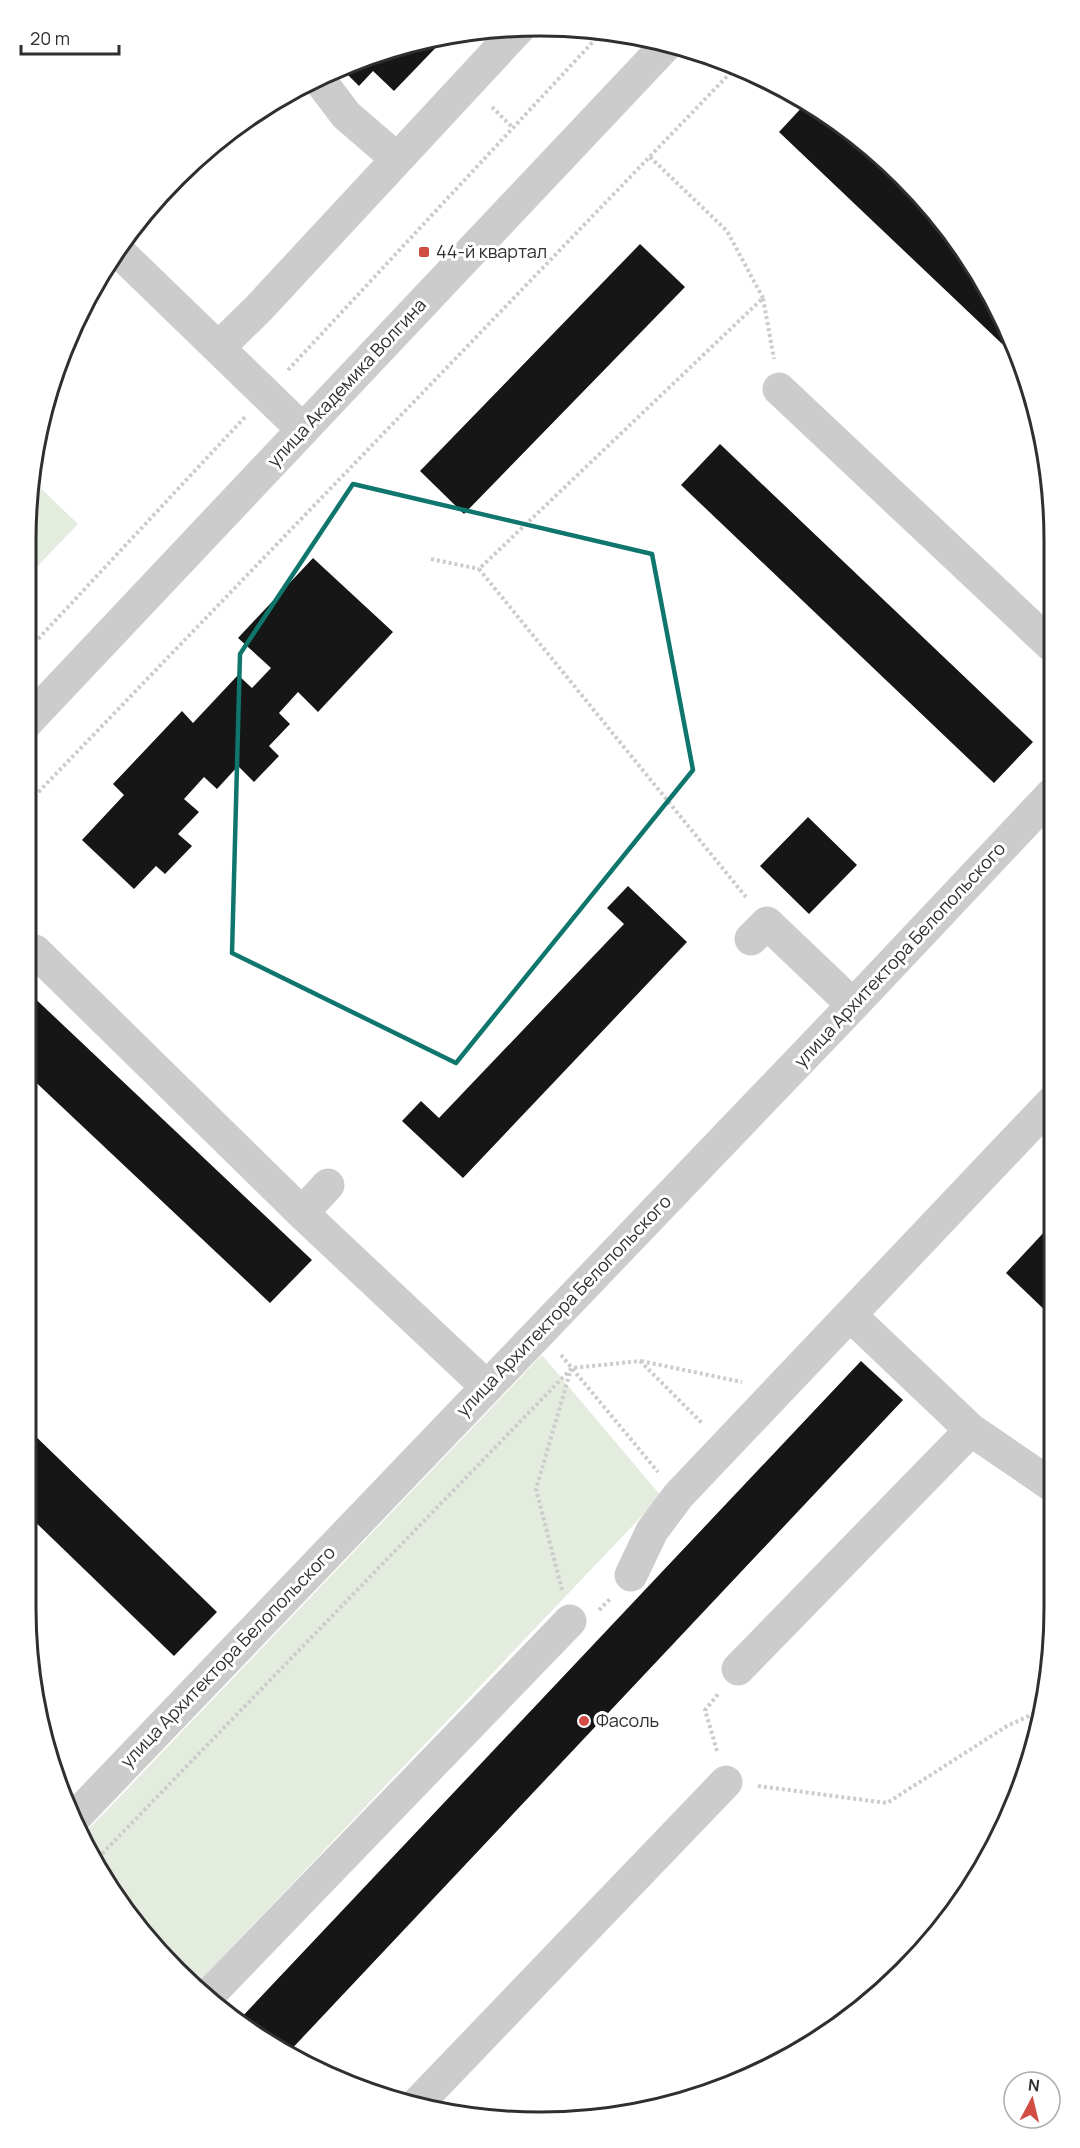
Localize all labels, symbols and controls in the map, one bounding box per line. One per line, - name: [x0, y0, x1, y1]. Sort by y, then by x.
- scale bar: [21, 18, 118, 56]
- text: 20 m: [30, 26, 70, 50]
- place label: 44-й квартал: [436, 239, 547, 263]
- marker: 44-й квартал: [417, 245, 431, 259]
- street label: улица Академика Волгина: [262, 293, 431, 472]
- street label: улица Архитектора Белопольского: [788, 837, 1010, 1072]
- street label: улица Архитектора Белопольского: [451, 1189, 676, 1421]
- street label: улица Архитектора Белопольского: [115, 1540, 340, 1772]
- place label: Фасоль: [596, 1708, 659, 1732]
- marker: Фасоль: [577, 1714, 591, 1728]
- north arrow: [1002, 2070, 1062, 2130]
- text: N: [1027, 2073, 1041, 2097]

